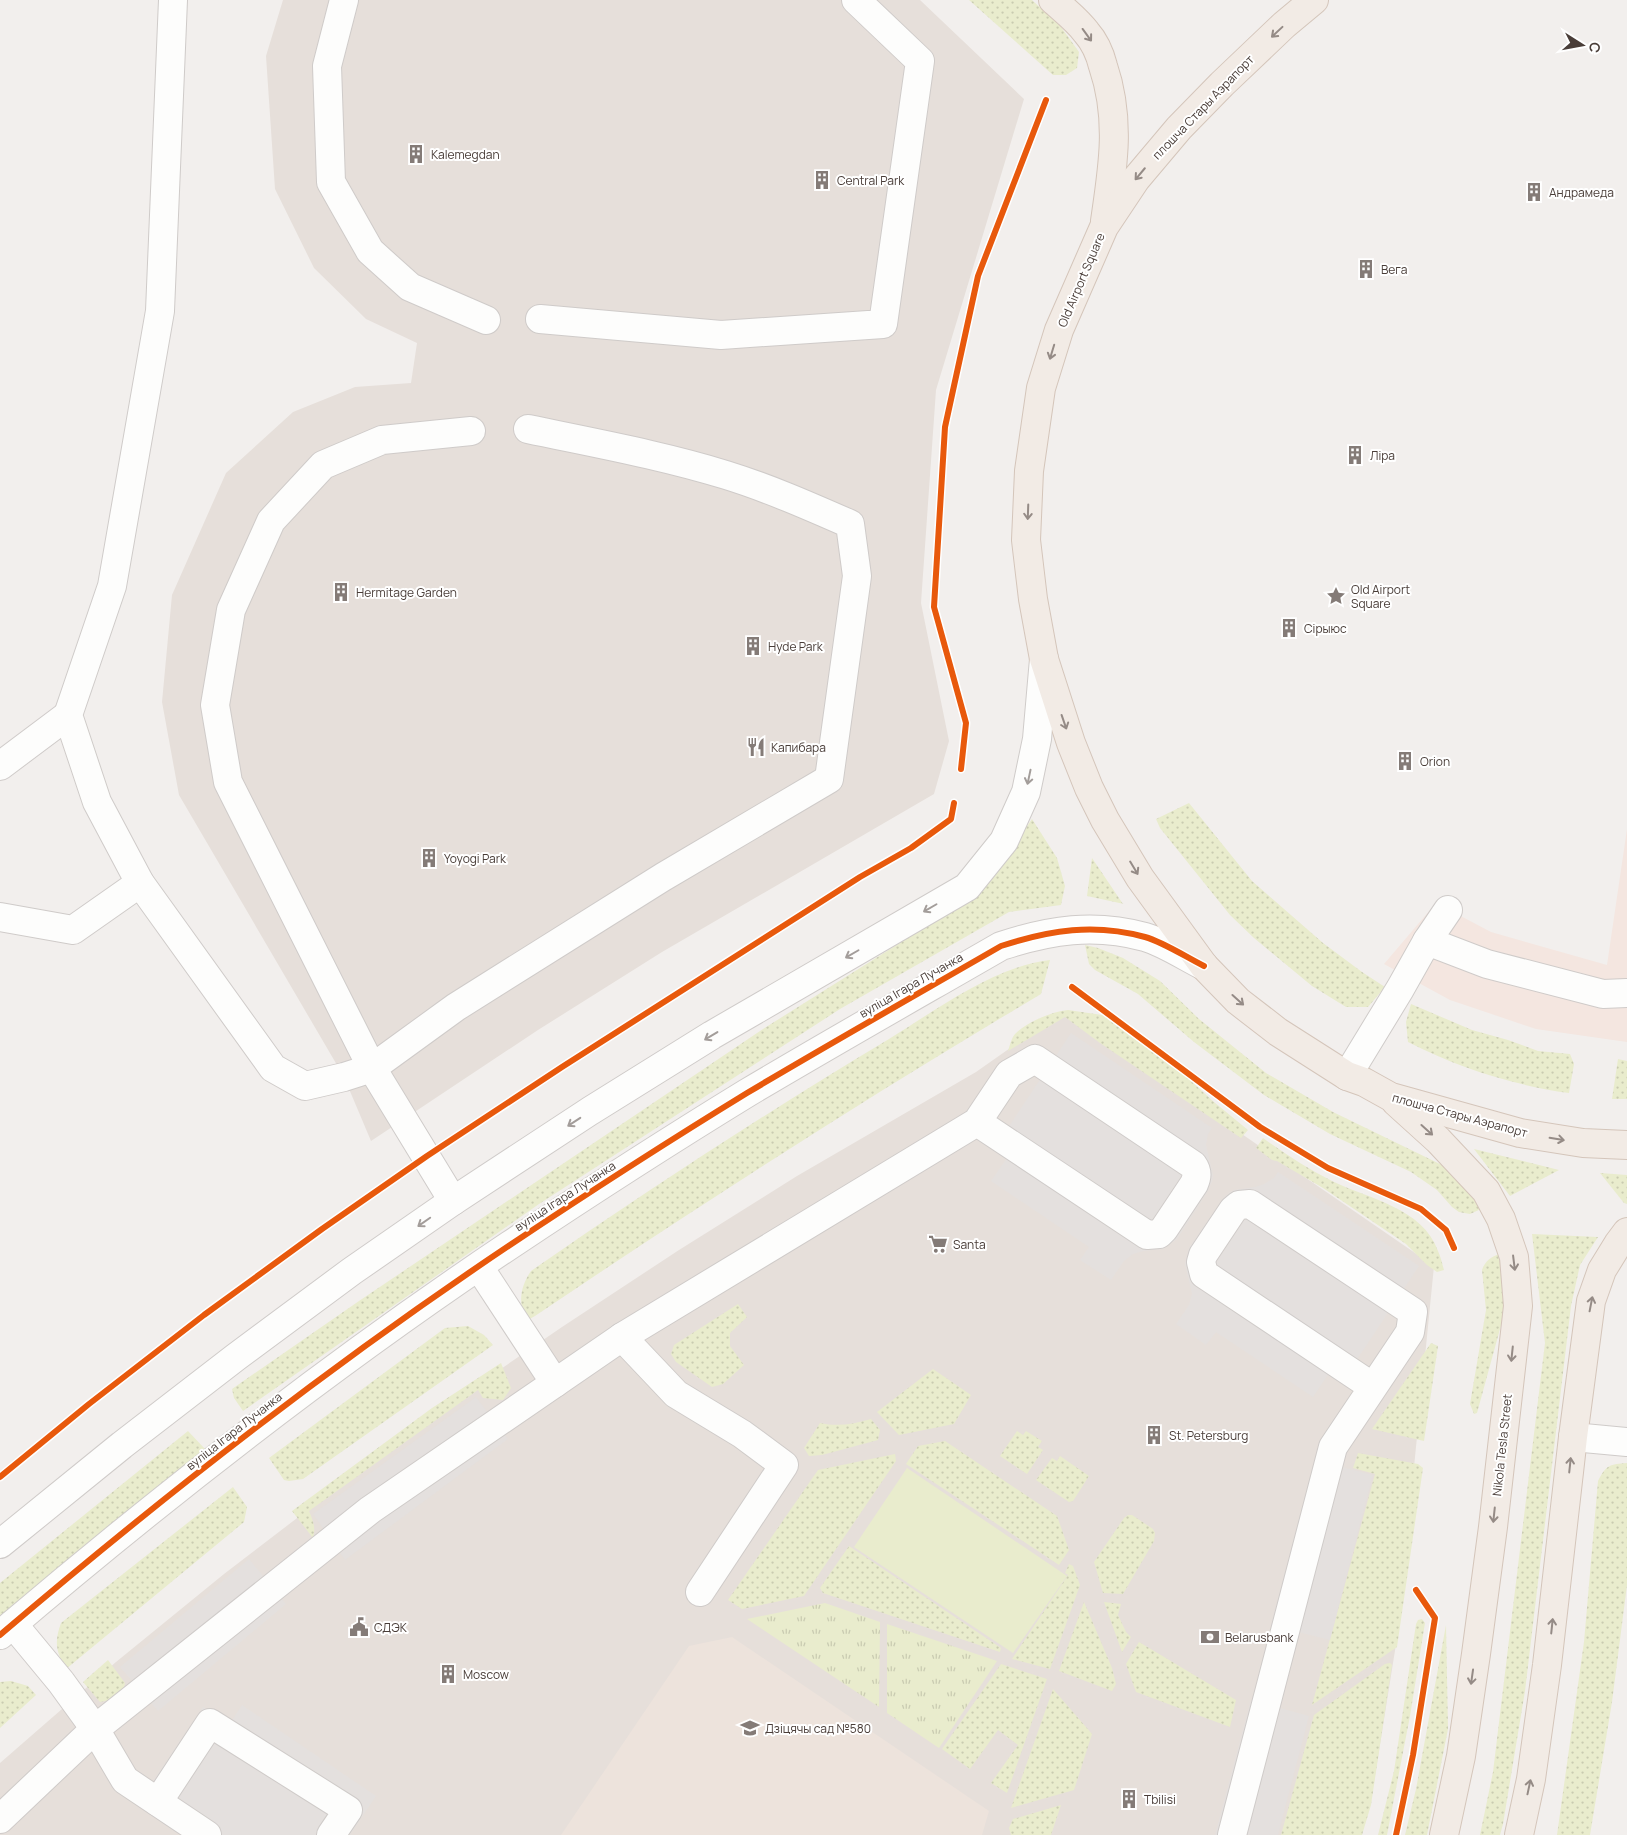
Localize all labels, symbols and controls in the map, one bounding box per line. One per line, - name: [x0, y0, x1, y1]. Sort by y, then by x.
- north arrow: [1557, 20, 1607, 70]
- one-way arrow: [1271, 26, 1284, 38]
- one-way arrow: [1082, 28, 1092, 42]
- text: С: [1585, 41, 1606, 54]
- street label: плошча Стары Аэрапорт: [1149, 51, 1257, 163]
- building icon: Kalemegdan: [405, 143, 427, 165]
- place label: Kalemegdan: [431, 146, 500, 163]
- one-way arrow: [1135, 167, 1146, 180]
- building icon: Central Park: [811, 169, 833, 191]
- place label: Central Park: [837, 172, 905, 189]
- building icon: Андрамеда: [1523, 181, 1545, 203]
- place label: Андрамеда: [1549, 184, 1614, 201]
- street label: Old Airport Square: [1053, 230, 1109, 330]
- building icon: Вега: [1355, 258, 1377, 280]
- place label: Вега: [1381, 261, 1407, 278]
- one-way arrow: [1047, 344, 1056, 360]
- building icon: Ліра: [1344, 444, 1366, 466]
- place label: Ліра: [1370, 447, 1395, 464]
- one-way arrow: [1023, 504, 1032, 520]
- building icon: Hermitage Garden: [330, 581, 352, 603]
- place label: Old Airport Square: [1351, 581, 1410, 612]
- place label: Hermitage Garden: [356, 584, 457, 601]
- place icon: Old Airport Square: [1325, 585, 1347, 607]
- building icon: Сірыюс: [1278, 617, 1300, 639]
- place label: Сірыюс: [1304, 620, 1347, 637]
- building icon: Hyde Park: [742, 635, 764, 657]
- place label: Hyde Park: [768, 638, 824, 655]
- one-way arrow: [1059, 714, 1069, 730]
- restaurant icon: Капибара: [745, 736, 767, 758]
- place label: Капибара: [771, 739, 826, 756]
- building icon: Orion: [1394, 750, 1416, 772]
- place label: Orion: [1420, 753, 1450, 770]
- one-way arrow: [1024, 768, 1033, 784]
- building icon: Yoyogi Park: [418, 847, 440, 869]
- place label: Yoyogi Park: [444, 850, 507, 867]
- one-way arrow: [1130, 861, 1140, 875]
- one-way arrow: [923, 903, 938, 913]
- street label: вуліца Ігара Лучанка: [856, 948, 966, 1022]
- one-way arrow: [845, 949, 859, 959]
- one-way arrow: [1232, 994, 1245, 1006]
- one-way arrow: [705, 1031, 719, 1041]
- street label: плошча Стары Аэрапорт: [1391, 1089, 1529, 1141]
- one-way arrow: [567, 1117, 581, 1127]
- one-way arrow: [1421, 1124, 1434, 1136]
- one-way arrow: [1549, 1134, 1565, 1144]
- street label: вуліца Ігара Лучанка: [511, 1157, 619, 1235]
- one-way arrow: [417, 1217, 431, 1227]
- supermarket icon: Santa: [927, 1233, 949, 1255]
- place label: Santa: [953, 1236, 986, 1253]
- one-way arrow: [1509, 1255, 1519, 1271]
- one-way arrow: [1587, 1296, 1597, 1312]
- one-way arrow: [1507, 1346, 1517, 1362]
- street label: вуліца Ігара Лучанка: [183, 1388, 285, 1474]
- street label: Nikola Tesla Street: [1488, 1393, 1516, 1497]
- building icon: St. Petersburg: [1143, 1424, 1165, 1446]
- place label: St. Petersburg: [1169, 1427, 1248, 1444]
- one-way arrow: [1565, 1457, 1575, 1473]
- one-way arrow: [1489, 1507, 1499, 1523]
- public building icon: СДЭК: [348, 1616, 370, 1638]
- place label: СДЭК: [374, 1619, 408, 1636]
- one-way arrow: [1547, 1619, 1557, 1635]
- bank icon: Belarusbank: [1199, 1626, 1221, 1648]
- place label: Belarusbank: [1225, 1629, 1294, 1646]
- building icon: Moscow: [437, 1663, 459, 1685]
- place label: Moscow: [463, 1666, 509, 1683]
- one-way arrow: [1467, 1668, 1477, 1684]
- school or university icon: Дзіцячы сад №580: [739, 1717, 761, 1739]
- place label: Дзіцячы сад №580: [765, 1720, 871, 1737]
- one-way arrow: [1525, 1780, 1534, 1796]
- building icon: Tbilisi: [1118, 1788, 1140, 1810]
- place label: Tbilisi: [1144, 1791, 1176, 1808]

